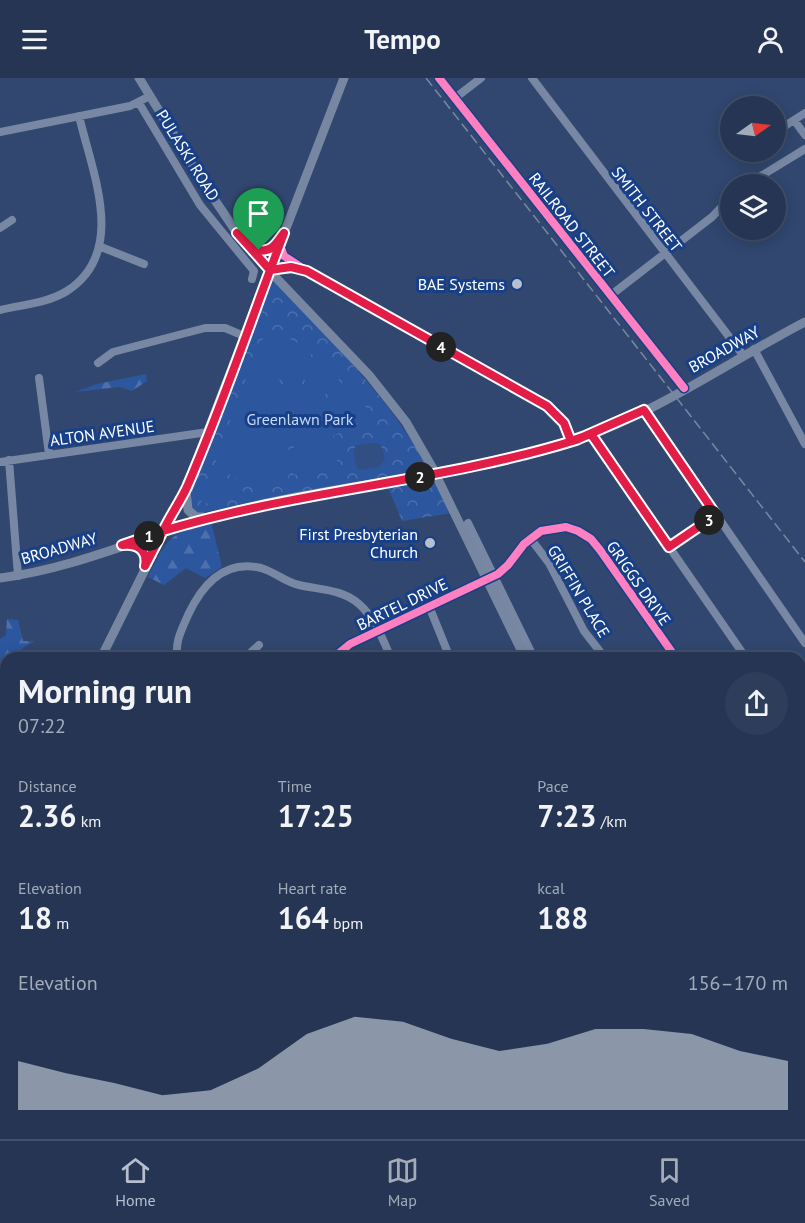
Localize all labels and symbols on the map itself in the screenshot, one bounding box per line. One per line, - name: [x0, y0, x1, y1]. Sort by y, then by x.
- north arrow: [720, 96, 786, 162]
- street label: PULASKI ROAD: [152, 106, 224, 204]
- street label: SMITH STREET: [608, 162, 687, 256]
- street label: RAILROAD STREET: [525, 168, 619, 282]
- pin: [233, 188, 284, 250]
- place label: BAE Systems: [418, 274, 505, 294]
- marker: BAE Systems: [510, 277, 524, 291]
- street label: BROADWAY: [685, 321, 763, 377]
- pin: 4: [426, 332, 456, 362]
- park label: Greenlawn Park: [247, 409, 354, 429]
- street label: ALTON AVENUE: [48, 416, 156, 450]
- pin: 2: [405, 462, 435, 492]
- pin: 3: [694, 505, 724, 535]
- pin: 1: [134, 521, 164, 551]
- place label: First Presbyterian Church: [299, 524, 418, 562]
- street label: BROADWAY: [19, 528, 99, 568]
- marker: First Presbyterian Church: [423, 536, 437, 550]
- street label: GRIGGS DRIVE: [603, 537, 675, 629]
- street label: GRIFFIN PLACE: [544, 541, 614, 641]
- street label: BARTEL DRIVE: [353, 573, 451, 635]

